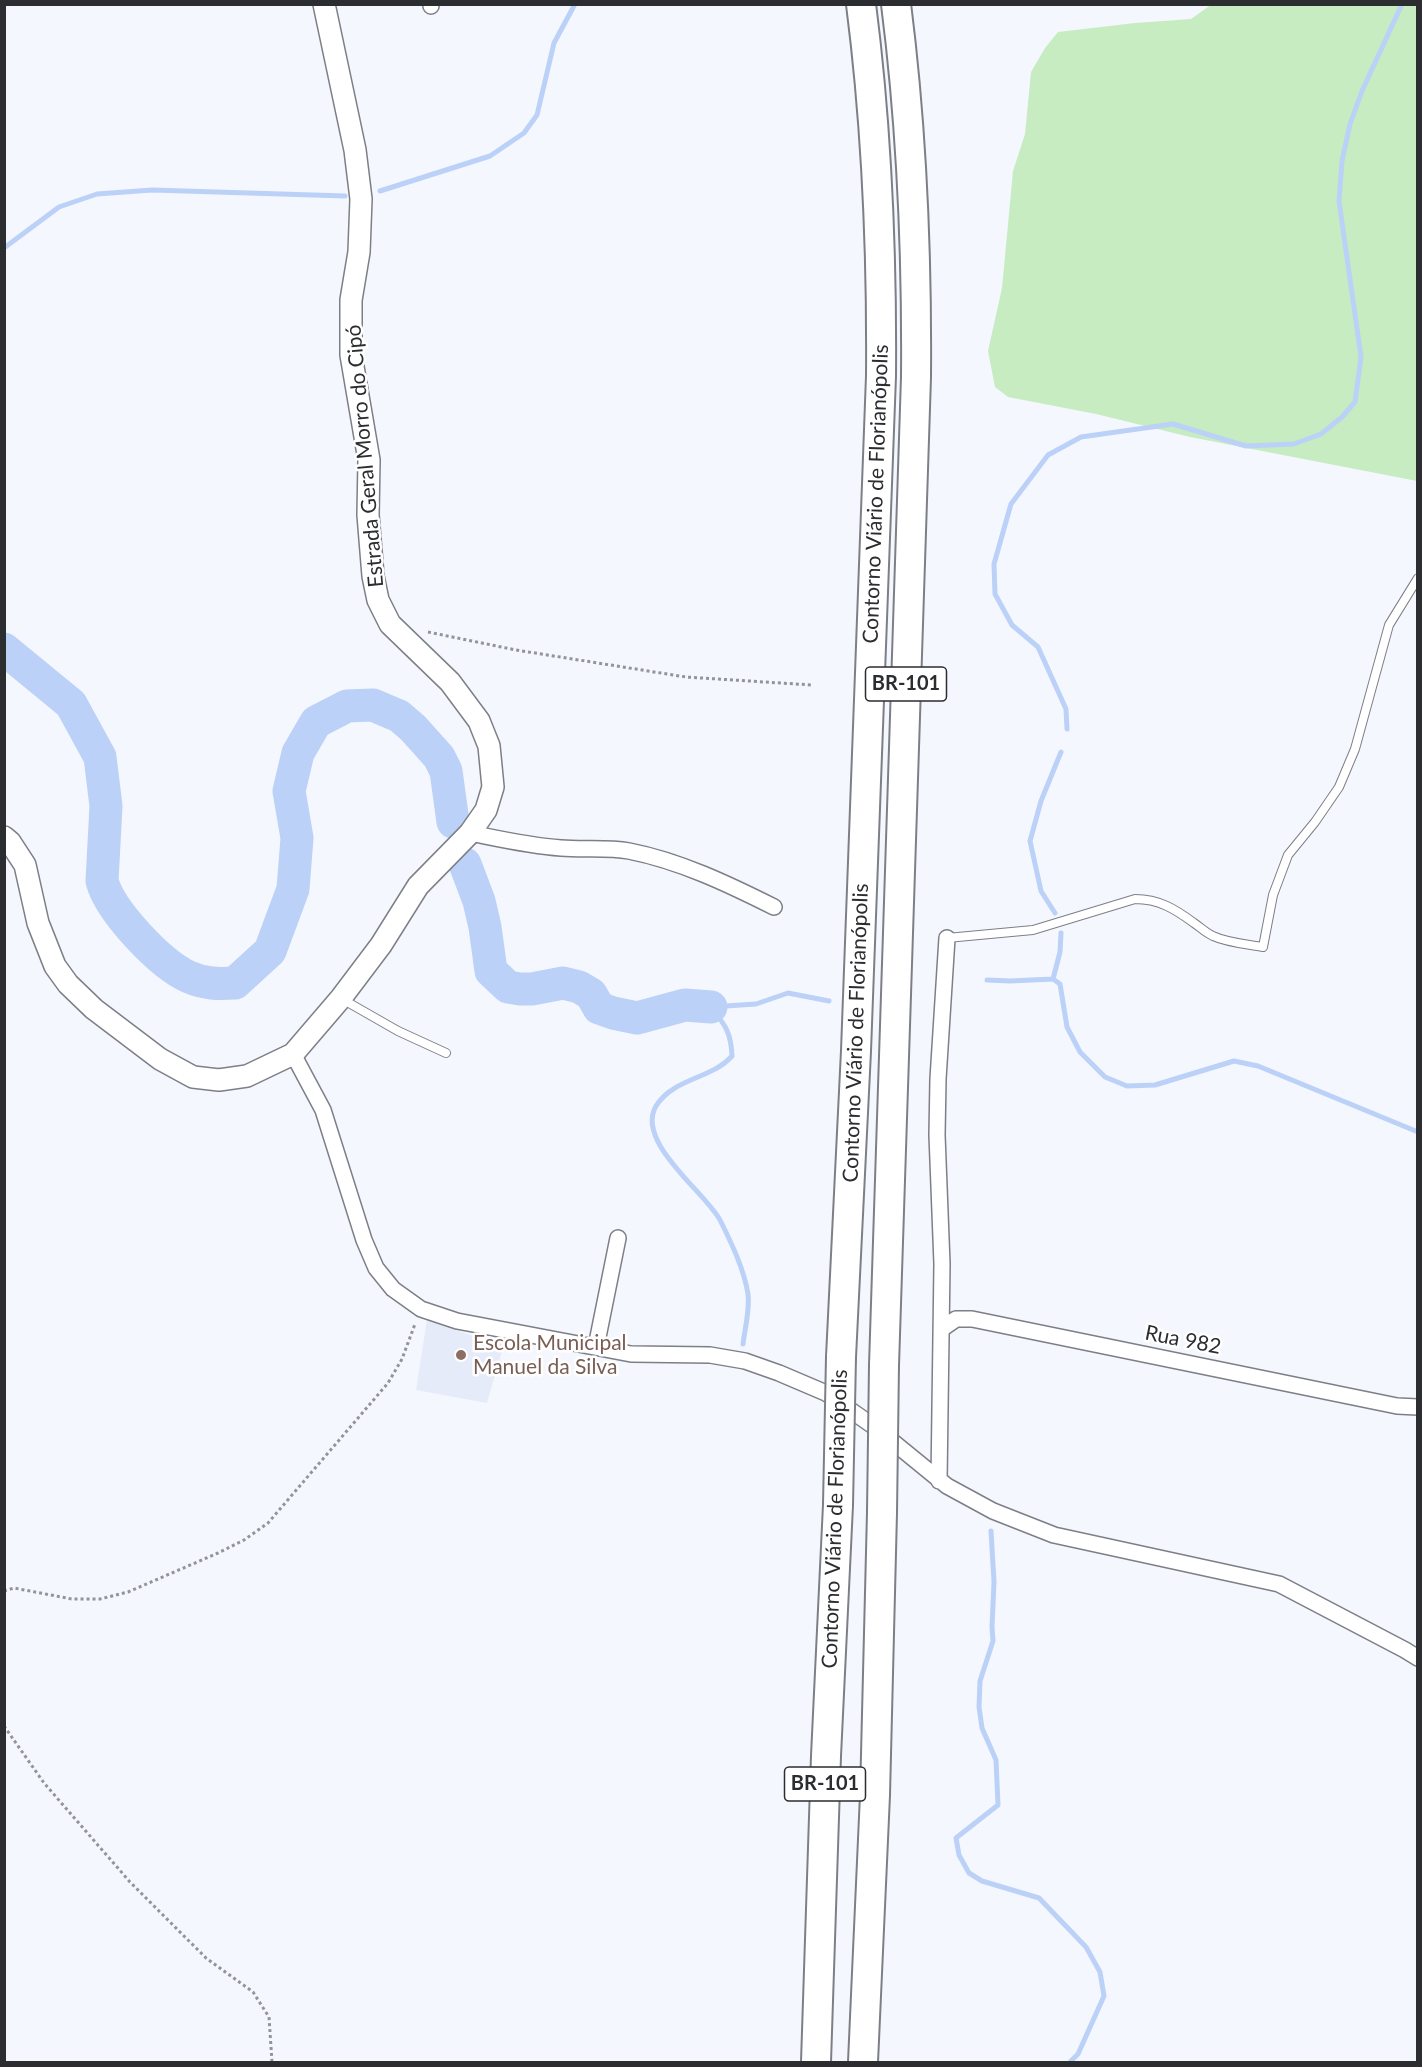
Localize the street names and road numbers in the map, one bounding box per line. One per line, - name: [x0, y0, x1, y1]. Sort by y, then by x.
- street label: Estrada Geral Morro do Cipó: [341, 324, 389, 588]
- street label: Contorno Viário de Florianópolis: [858, 344, 894, 644]
- road number: BR-101: [866, 667, 946, 701]
- street label: Contorno Viário de Florianópolis: [838, 883, 874, 1183]
- street label: Rua 982: [1143, 1320, 1223, 1360]
- street label: Contorno Viário de Florianópolis: [817, 1369, 853, 1669]
- road number: BR-101: [784, 1767, 866, 1801]

